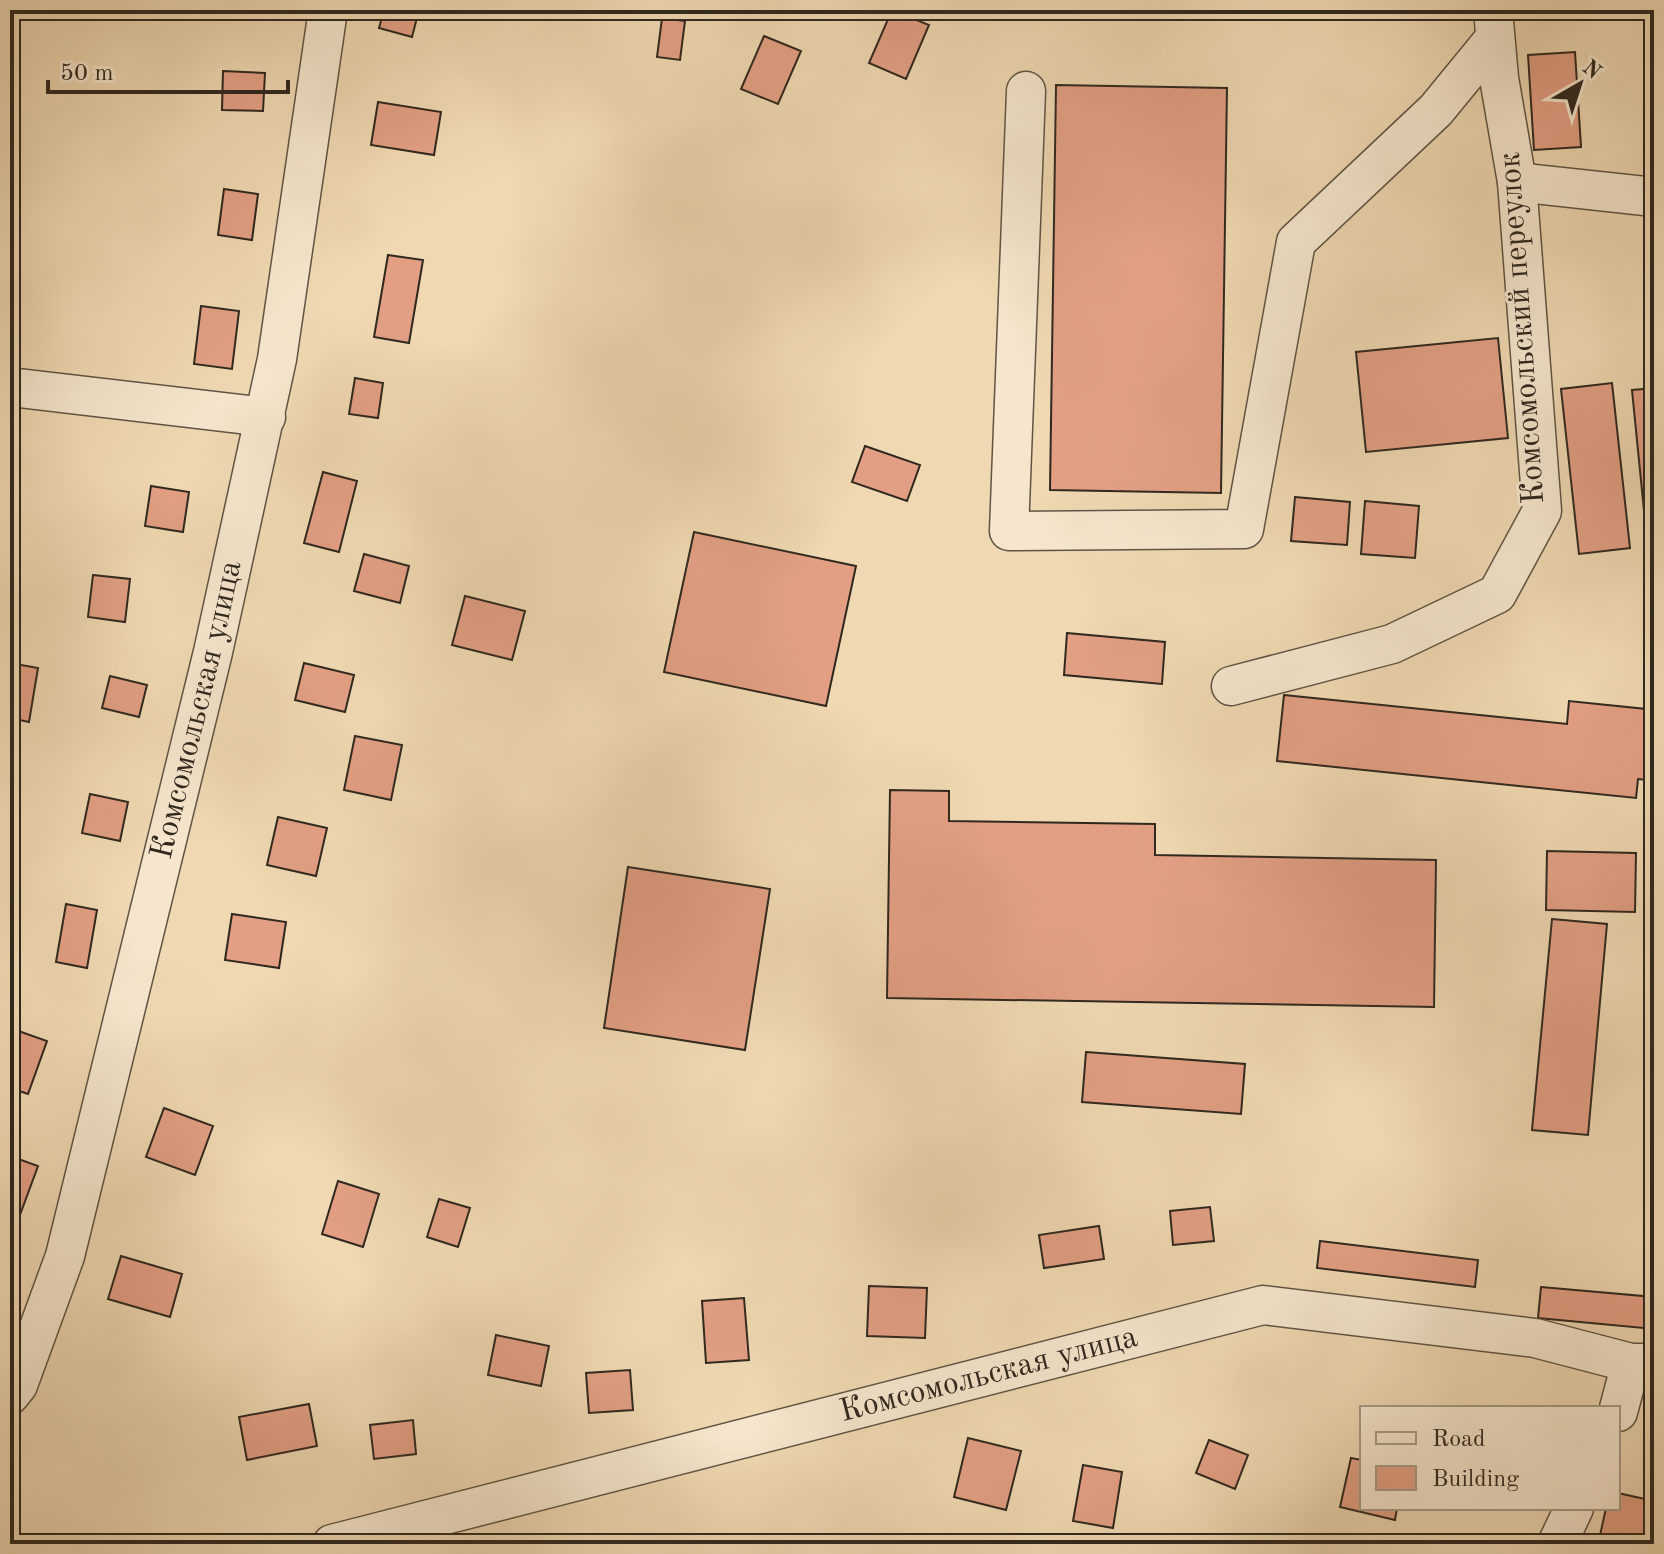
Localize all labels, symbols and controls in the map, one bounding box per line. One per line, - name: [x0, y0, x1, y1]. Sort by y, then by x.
- scale bar: [48, 44, 288, 94]
- north arrow: [1540, 44, 1620, 124]
- text: N: [1578, 56, 1605, 84]
- text: 50 m: [60, 62, 114, 86]
- street label: Комсомольский переулок: [1495, 151, 1551, 505]
- street label: Комсомольская улица: [147, 557, 249, 863]
- street label: Комсомольская улица: [836, 1322, 1141, 1429]
- legend: [1360, 1406, 1620, 1510]
- text: Road: [1432, 1428, 1485, 1452]
- text: Building: [1432, 1468, 1519, 1492]

